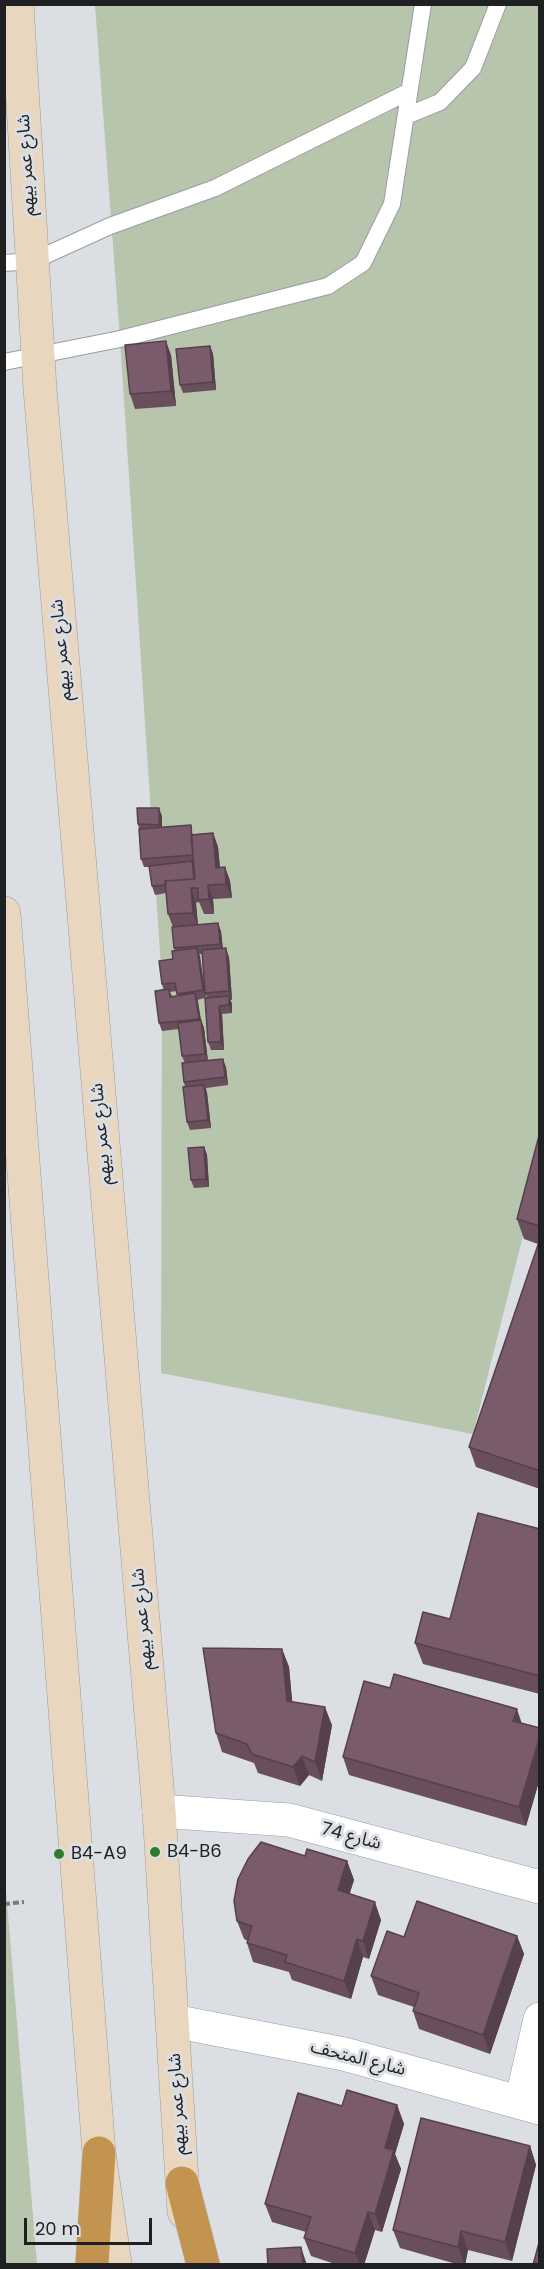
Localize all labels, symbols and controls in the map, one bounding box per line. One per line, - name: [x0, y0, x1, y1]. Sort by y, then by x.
- street label: شارع عمر بيهم: [14, 113, 40, 217]
- street label: شارع عمر بيهم: [47, 598, 77, 702]
- street label: شارع عمر بيهم: [87, 1082, 117, 1186]
- street label: شارع عمر بيهم: [128, 1567, 158, 1671]
- street label: شارع 74: [319, 1819, 383, 1855]
- place label: B4-B6: [167, 1841, 222, 1863]
- place label: B4-A9: [71, 1843, 127, 1865]
- marker: B4-B6: [148, 1845, 162, 1859]
- marker: B4-A9: [52, 1847, 66, 1861]
- street label: شارع المتحف: [308, 2037, 408, 2081]
- street label: شارع عمر بيهم: [165, 2052, 191, 2156]
- scale bar: [27, 2206, 154, 2244]
- text: 20 m: [35, 2216, 80, 2241]

